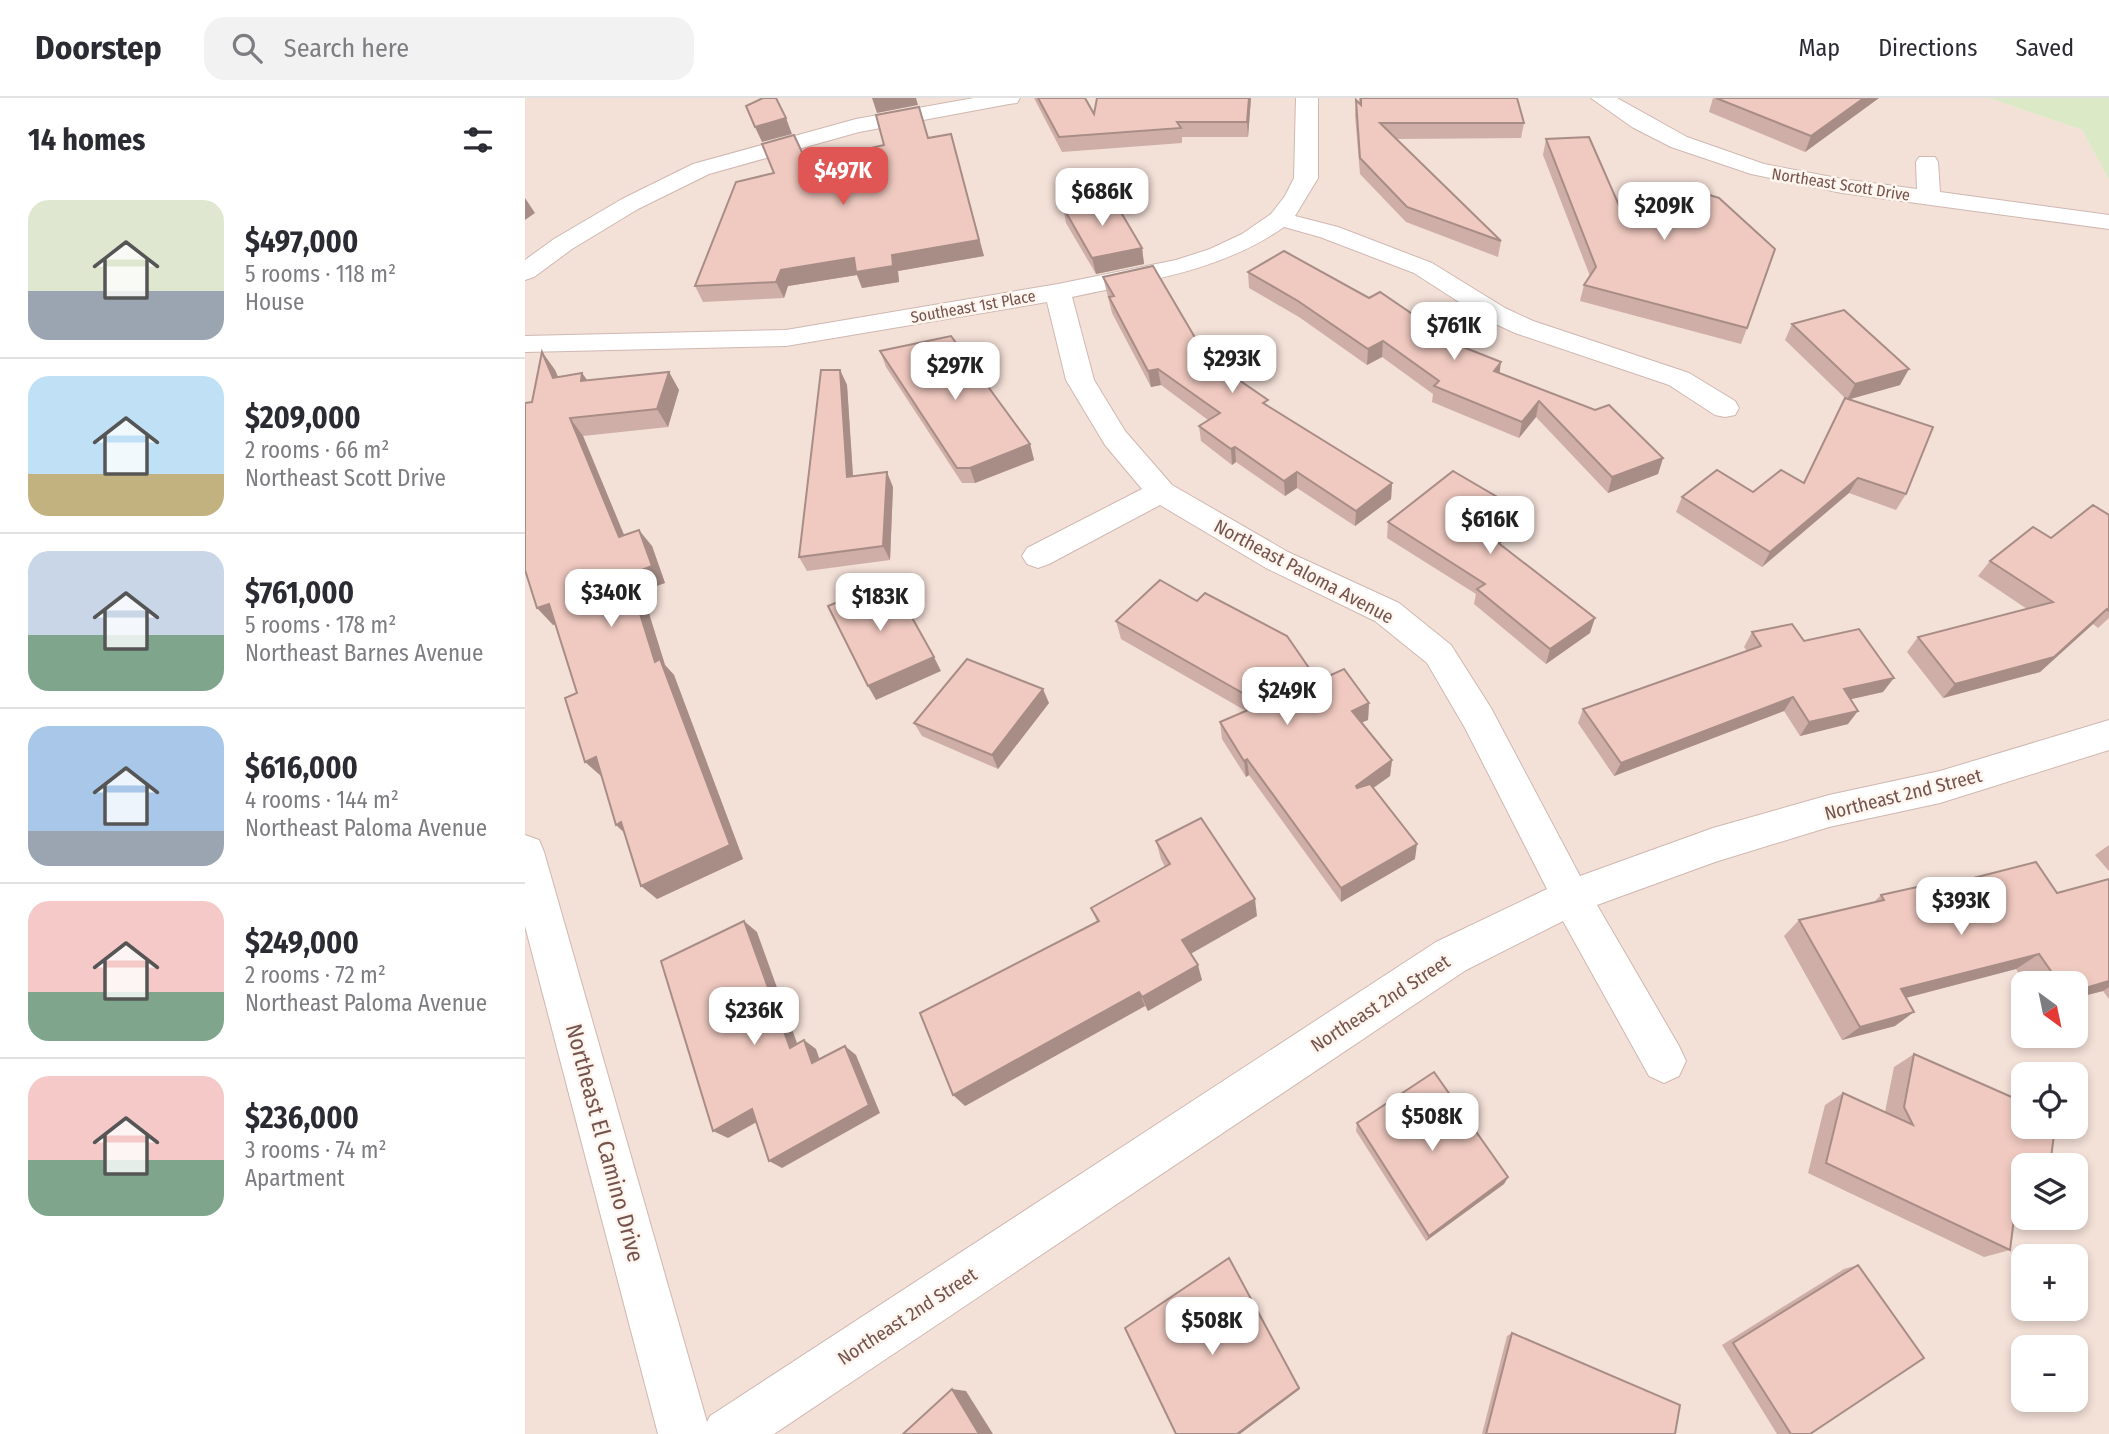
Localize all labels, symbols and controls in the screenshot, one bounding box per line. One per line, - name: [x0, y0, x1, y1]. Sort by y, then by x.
- search box: [204, 17, 694, 80]
- text: Doorstep: [35, 28, 162, 68]
- icon: search: [228, 29, 266, 67]
- text: Search here: [284, 33, 409, 64]
- text: Map: [1799, 34, 1840, 62]
- text: Directions: [1878, 34, 1977, 62]
- text: Saved: [2015, 34, 2074, 62]
- icon: filters: [459, 121, 497, 159]
- text: 14 homes: [28, 122, 145, 158]
- pin: $497K: [794, 148, 892, 207]
- text: $497K: [814, 156, 872, 184]
- street label: Northeast Scott Drive: [1770, 164, 1911, 205]
- pin: $686K: [1053, 169, 1151, 228]
- text: $686K: [1071, 177, 1133, 205]
- pin: $209K: [1615, 183, 1713, 242]
- text: $209K: [1634, 191, 1694, 219]
- text: $497,000: [245, 224, 358, 260]
- icon: home: [84, 228, 168, 312]
- text: 5 rooms · 118 m²: [245, 260, 396, 288]
- street label: Southeast 1st Place: [909, 286, 1037, 327]
- text: House: [245, 288, 304, 316]
- pin: $761K: [1405, 302, 1503, 362]
- text: $761K: [1427, 311, 1481, 339]
- pin: $293K: [1183, 336, 1281, 395]
- pin: $297K: [906, 342, 1004, 402]
- text: $293K: [1203, 344, 1261, 372]
- text: $297K: [927, 351, 983, 379]
- text: $209,000: [245, 400, 361, 436]
- icon: home: [84, 404, 168, 488]
- text: 2 rooms · 66 m²: [245, 436, 389, 464]
- text: Northeast Scott Drive: [245, 464, 446, 492]
- pin: $616K: [1441, 496, 1539, 556]
- text: $616K: [1461, 505, 1519, 533]
- street label: Northeast Paloma Avenue: [1210, 514, 1397, 629]
- pin: $340K: [562, 570, 660, 629]
- pin: $183K: [831, 574, 929, 633]
- text: $761,000: [245, 575, 354, 611]
- text: $340K: [581, 578, 641, 606]
- icon: home: [84, 579, 168, 663]
- text: $183K: [852, 582, 908, 610]
- text: 5 rooms · 178 m²: [245, 611, 396, 639]
- text: Northeast Barnes Avenue: [245, 639, 483, 667]
- pin: $249K: [1238, 668, 1336, 727]
- text: $249K: [1258, 676, 1316, 704]
- text: $616,000: [245, 750, 358, 786]
- icon: home: [84, 754, 168, 838]
- street label: Northeast 2nd Street: [1822, 764, 1985, 825]
- text: 4 rooms · 144 m²: [245, 786, 399, 814]
- text: Northeast Paloma Avenue: [245, 814, 487, 842]
- pin: $393K: [1912, 878, 2010, 937]
- text: $393K: [1932, 886, 1990, 914]
- text: $249,000: [245, 925, 359, 961]
- icon: home: [84, 929, 168, 1013]
- street label: Northeast 2nd Street: [1306, 949, 1455, 1057]
- text: 2 rooms · 72 m²: [245, 961, 386, 989]
- north arrow: [2011, 971, 2088, 1048]
- map controls: [2011, 971, 2088, 1412]
- pin: $236K: [705, 988, 803, 1047]
- text: Northeast Paloma Avenue: [245, 989, 487, 1017]
- text: $236K: [725, 996, 783, 1024]
- street label: Northeast El Camino Drive: [560, 1021, 650, 1265]
- button: locate: [2011, 1062, 2088, 1139]
- pin: $508K: [1383, 1094, 1481, 1153]
- text: $236,000: [245, 1100, 359, 1136]
- text: $508K: [1402, 1102, 1462, 1130]
- icon: home: [84, 1104, 168, 1188]
- text: 3 rooms · 74 m²: [245, 1136, 387, 1164]
- button: layers: [2011, 1153, 2088, 1230]
- text: Apartment: [245, 1164, 345, 1192]
- button: +: [2011, 1244, 2088, 1321]
- street label: Northeast 2nd Street: [833, 1262, 982, 1370]
- pin: $508K: [1163, 1298, 1261, 1357]
- text: $508K: [1182, 1306, 1242, 1334]
- button: −: [2011, 1335, 2088, 1412]

